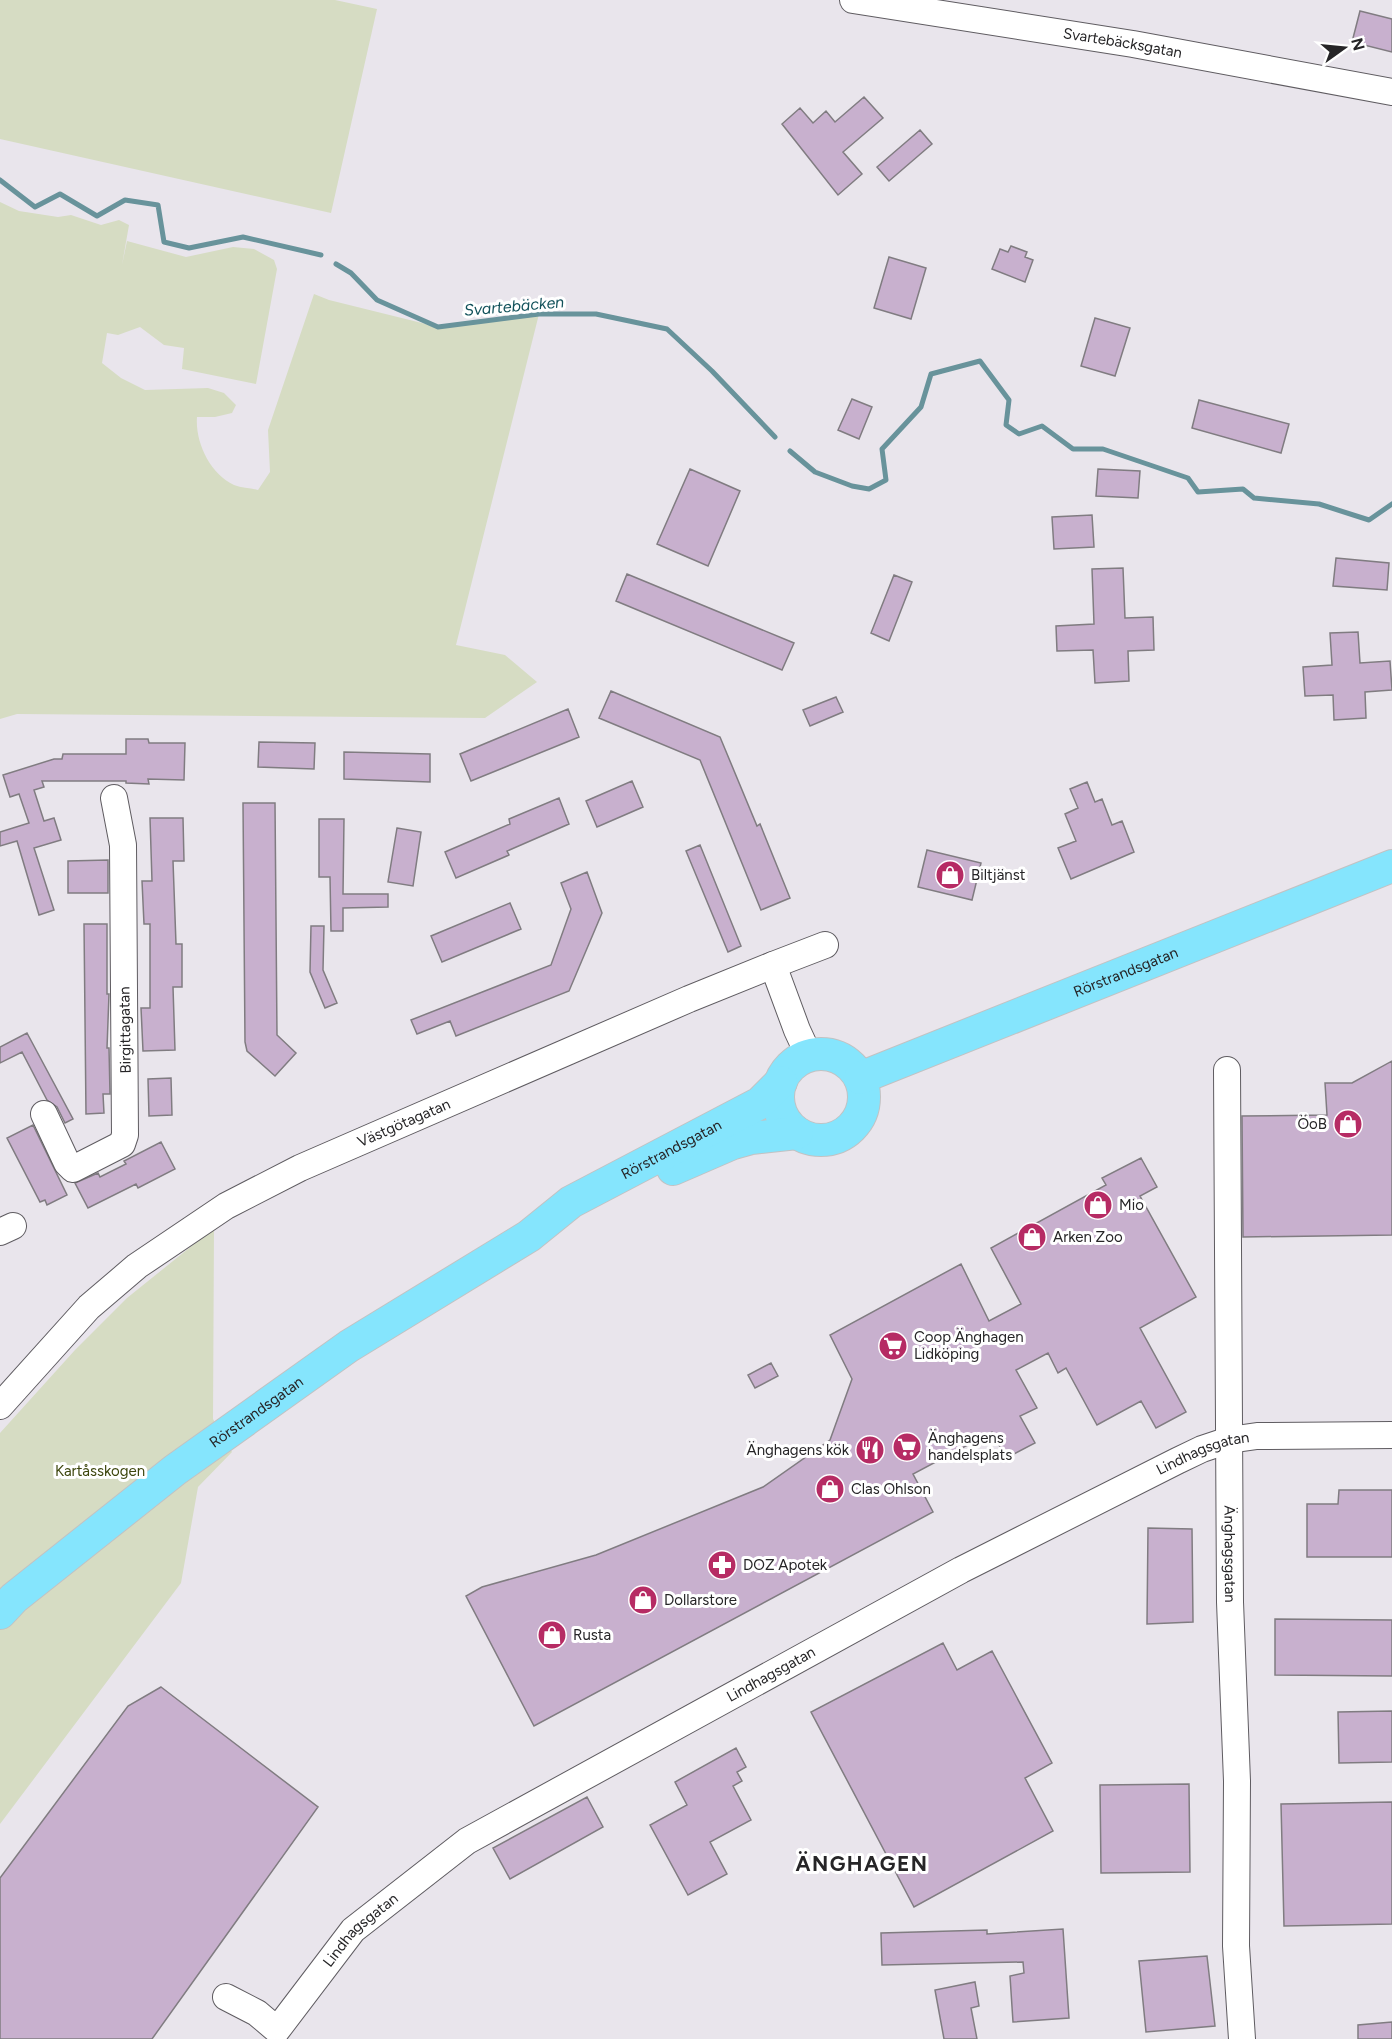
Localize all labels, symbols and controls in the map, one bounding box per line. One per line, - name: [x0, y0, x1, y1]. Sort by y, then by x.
- north arrow: [1314, 18, 1374, 78]
- street label: Svartebäcksgatan: [1062, 24, 1184, 62]
- text: N: [1347, 36, 1369, 53]
- water label: Svartebäcken: [463, 292, 565, 320]
- shop icon: Biltjänst: [934, 859, 966, 891]
- place label: Biltjänst: [971, 866, 1026, 884]
- street label: Rörstrandsgatan: [1071, 943, 1181, 1001]
- street label: Birgittagatan: [115, 986, 135, 1074]
- street label: Västgötagatan: [355, 1095, 453, 1151]
- shop icon: ÖoB: [1332, 1108, 1364, 1140]
- place label: ÖoB: [1297, 1115, 1327, 1133]
- street label: Rörstrandsgatan: [618, 1116, 725, 1183]
- shop icon: Mio: [1082, 1189, 1114, 1221]
- place label: Mio: [1119, 1196, 1144, 1214]
- shop icon: Arken Zoo: [1016, 1221, 1048, 1253]
- place label: Arken Zoo: [1053, 1228, 1123, 1246]
- place label: Coop Änghagen Lidköping: [914, 1328, 1024, 1363]
- supermarket icon: Coop Änghagen Lidköping: [877, 1330, 909, 1362]
- street label: Rörstrandsgatan: [206, 1373, 307, 1452]
- street label: Lindhagsgatan: [1153, 1428, 1250, 1479]
- place label: Änghagens handelsplats: [928, 1429, 1012, 1464]
- supermarket icon: Änghagens handelsplats: [891, 1431, 923, 1463]
- restaurant icon: Änghagens kök: [854, 1434, 886, 1466]
- place label: Änghagens kök: [747, 1441, 850, 1459]
- park label: Kartåsskogen: [55, 1462, 145, 1480]
- shop icon: Clas Ohlson: [814, 1473, 846, 1505]
- place label: Clas Ohlson: [851, 1480, 931, 1498]
- street label: Änghagsgatan: [1220, 1505, 1239, 1603]
- pharmacy icon: DOZ Apotek: [706, 1549, 738, 1581]
- place label: DOZ Apotek: [743, 1556, 828, 1574]
- shop icon: Dollarstore: [627, 1584, 659, 1616]
- place label: Dollarstore: [664, 1591, 737, 1609]
- shop icon: Rusta: [536, 1619, 568, 1651]
- place label: Rusta: [573, 1626, 611, 1644]
- street label: Lindhagsgatan: [723, 1643, 818, 1706]
- district label: ÄNGHAGEN: [796, 1851, 928, 1876]
- street label: Lindhagsgatan: [319, 1889, 401, 1970]

